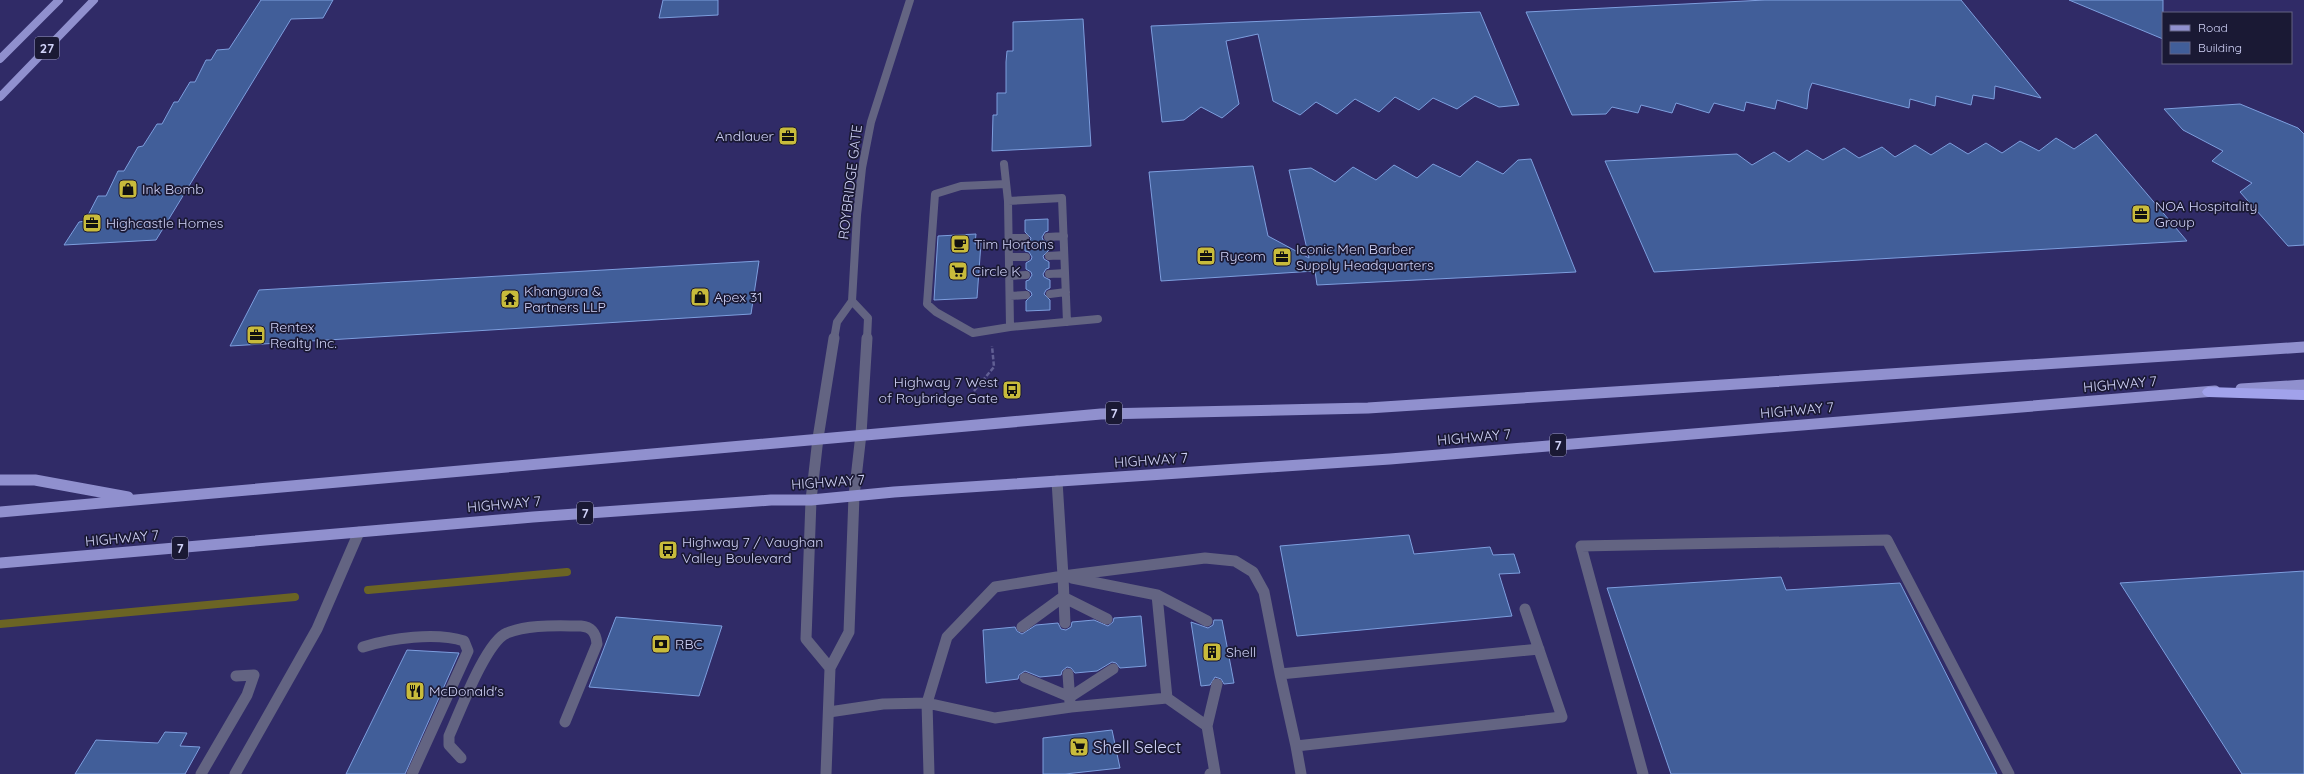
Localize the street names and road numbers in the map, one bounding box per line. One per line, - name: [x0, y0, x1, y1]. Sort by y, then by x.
- road number: 27: [35, 37, 59, 59]
- street label: ROYBRIDGE GATE: [834, 124, 866, 240]
- street label: HIGHWAY 7: [2082, 372, 2158, 396]
- street label: HIGHWAY 7: [1759, 398, 1835, 422]
- road number: 7: [1106, 402, 1122, 424]
- street label: HIGHWAY 7: [1436, 425, 1512, 449]
- road number: 7: [1550, 434, 1566, 456]
- street label: HIGHWAY 7: [1114, 448, 1188, 472]
- street label: HIGHWAY 7: [791, 470, 865, 494]
- street label: HIGHWAY 7: [466, 492, 542, 516]
- road number: 7: [577, 502, 593, 524]
- street label: HIGHWAY 7: [84, 526, 160, 550]
- road number: 7: [172, 537, 188, 559]

